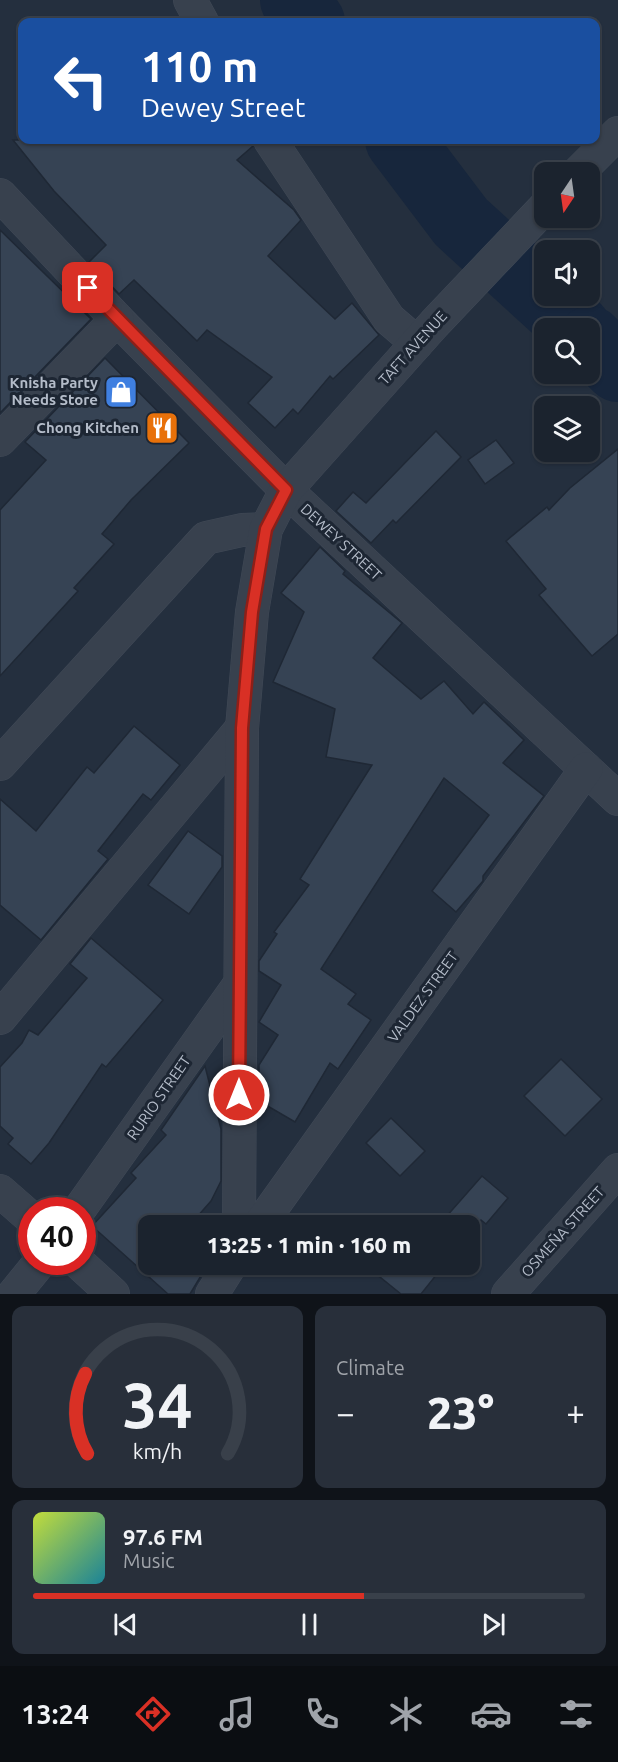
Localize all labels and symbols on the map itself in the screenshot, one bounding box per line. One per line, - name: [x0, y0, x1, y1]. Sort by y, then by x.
- north arrow: [534, 162, 600, 228]
- pin: [62, 262, 113, 313]
- street label: TAFT AVENUE: [375, 307, 450, 388]
- place label: Knisha Party Needs Store: [9, 374, 98, 408]
- shop icon: Knisha Party Needs Store: [103, 374, 139, 410]
- restaurant icon: Chong Kitchen: [144, 410, 180, 446]
- place label: Chong Kitchen: [36, 419, 139, 436]
- street label: DEWEY STREET: [297, 500, 386, 584]
- street label: VALDEZ STREET: [384, 948, 462, 1045]
- street label: RURIO STREET: [123, 1052, 194, 1143]
- position arrow: [207, 1063, 271, 1127]
- street label: OSMEÑA STREET: [518, 1183, 608, 1280]
- speed limit sign: 40: [18, 1197, 96, 1275]

